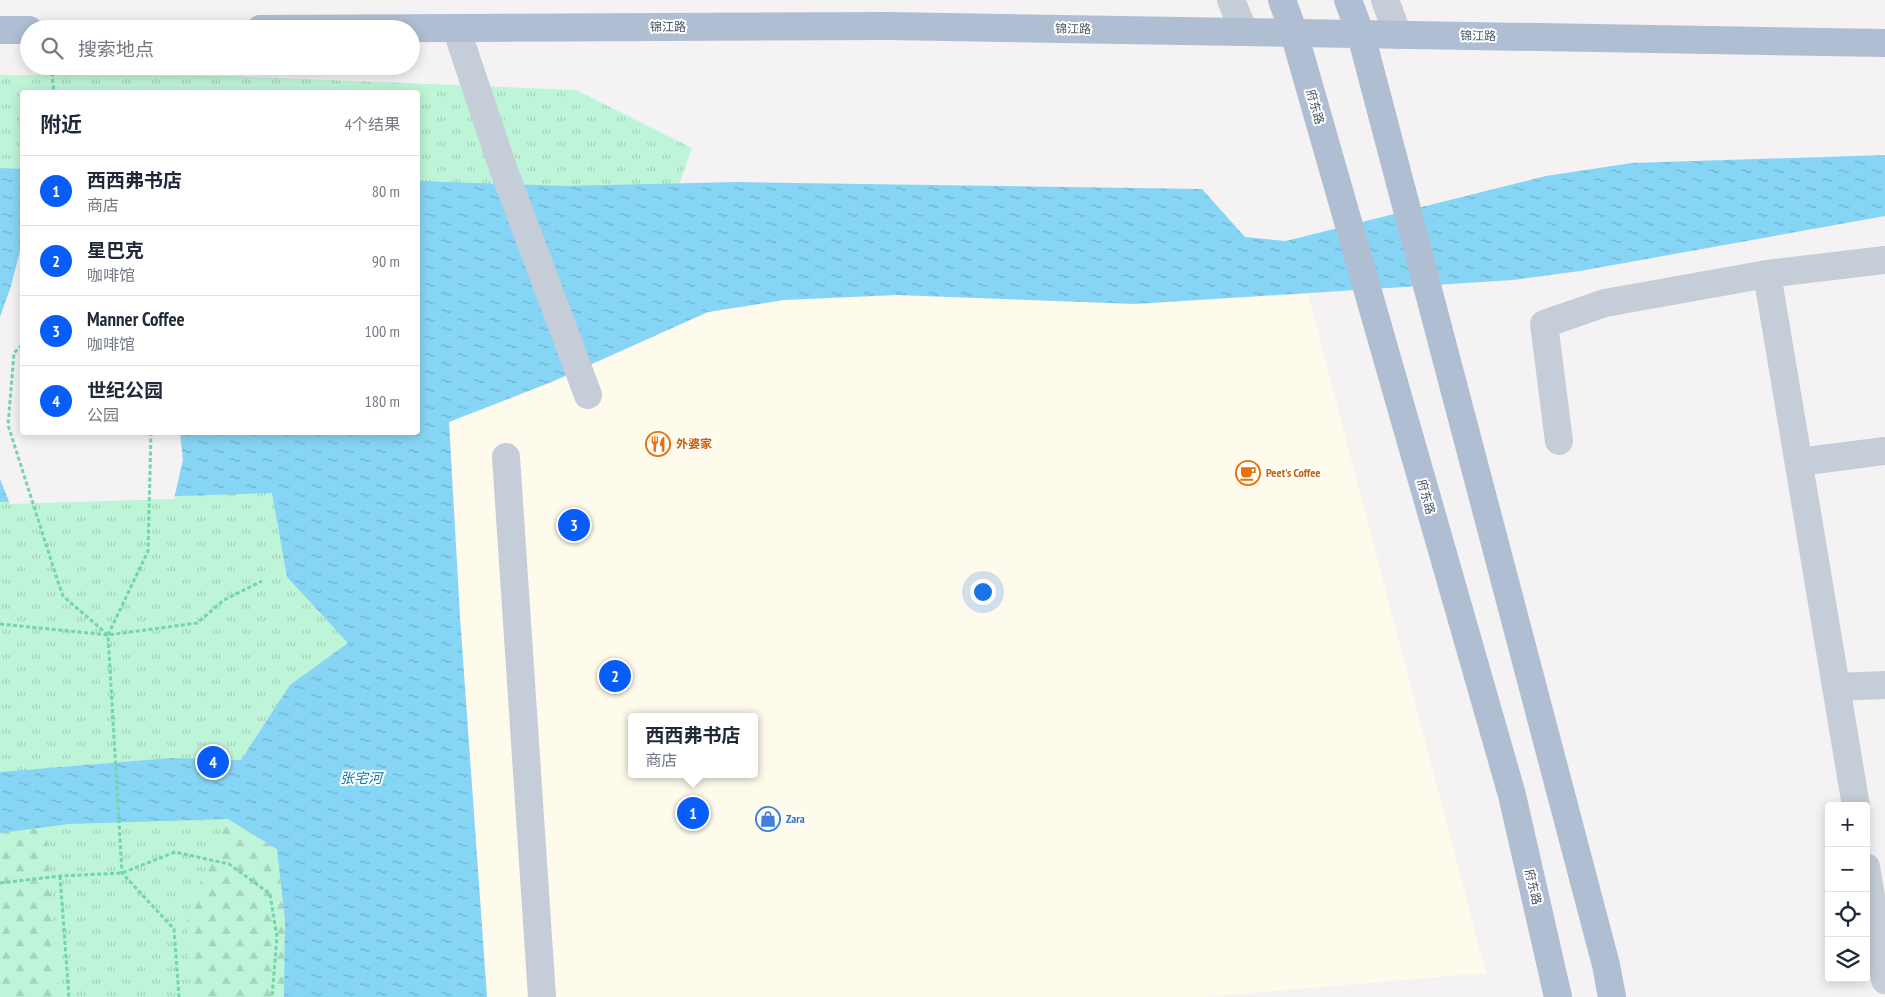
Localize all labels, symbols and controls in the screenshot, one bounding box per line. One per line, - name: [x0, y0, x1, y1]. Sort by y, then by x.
- street label: 锦江路: [650, 19, 686, 34]
- search box: [20, 20, 420, 75]
- street label: 锦江路: [1055, 21, 1091, 36]
- street label: 锦江路: [1460, 28, 1496, 43]
- icon: search: [38, 34, 66, 62]
- text: 搜索地点: [78, 37, 154, 61]
- street label: 府东路: [1303, 87, 1328, 126]
- text: 附近: [40, 111, 82, 138]
- text: 4个结果: [345, 114, 400, 134]
- text: 西西弗书店: [87, 168, 182, 192]
- text: 1: [52, 181, 60, 201]
- text: 80 m: [372, 181, 400, 201]
- text: 商店: [87, 195, 119, 215]
- text: 星巴克: [87, 238, 144, 262]
- text: 2: [52, 251, 60, 271]
- text: 90 m: [372, 251, 400, 271]
- text: 咖啡馆: [87, 265, 135, 285]
- text: Manner Coffee: [87, 307, 185, 331]
- text: 3: [52, 321, 60, 341]
- text: 100 m: [365, 321, 400, 341]
- text: 咖啡馆: [87, 334, 135, 354]
- text: 世纪公园: [87, 378, 163, 402]
- text: 4: [52, 391, 60, 411]
- text: 180 m: [365, 391, 400, 411]
- text: 公园: [87, 405, 119, 425]
- restaurant icon: 外婆家: [645, 431, 671, 457]
- place label: 外婆家: [676, 436, 712, 451]
- cafe icon: Peet's Coffee: [1235, 460, 1261, 486]
- place label: Peet's Coffee: [1266, 465, 1320, 480]
- street label: 府东路: [1414, 477, 1439, 516]
- pin: 3: [558, 506, 590, 544]
- your location: [970, 579, 996, 605]
- pin: 2: [599, 657, 631, 695]
- popup: [628, 713, 758, 778]
- text: 西西弗书店: [645, 723, 741, 747]
- pin: 4: [197, 743, 229, 781]
- text: 商店: [645, 750, 678, 770]
- water label: 张宅河: [340, 769, 385, 787]
- pin: 1: [677, 794, 709, 832]
- map controls: [1825, 802, 1870, 982]
- button: +: [1825, 802, 1870, 847]
- shop icon: Zara: [755, 806, 781, 832]
- place label: Zara: [786, 811, 805, 826]
- button: −: [1825, 847, 1870, 892]
- street label: 府东路: [1522, 868, 1545, 906]
- button: locate: [1825, 892, 1870, 937]
- button: layers: [1825, 937, 1870, 982]

